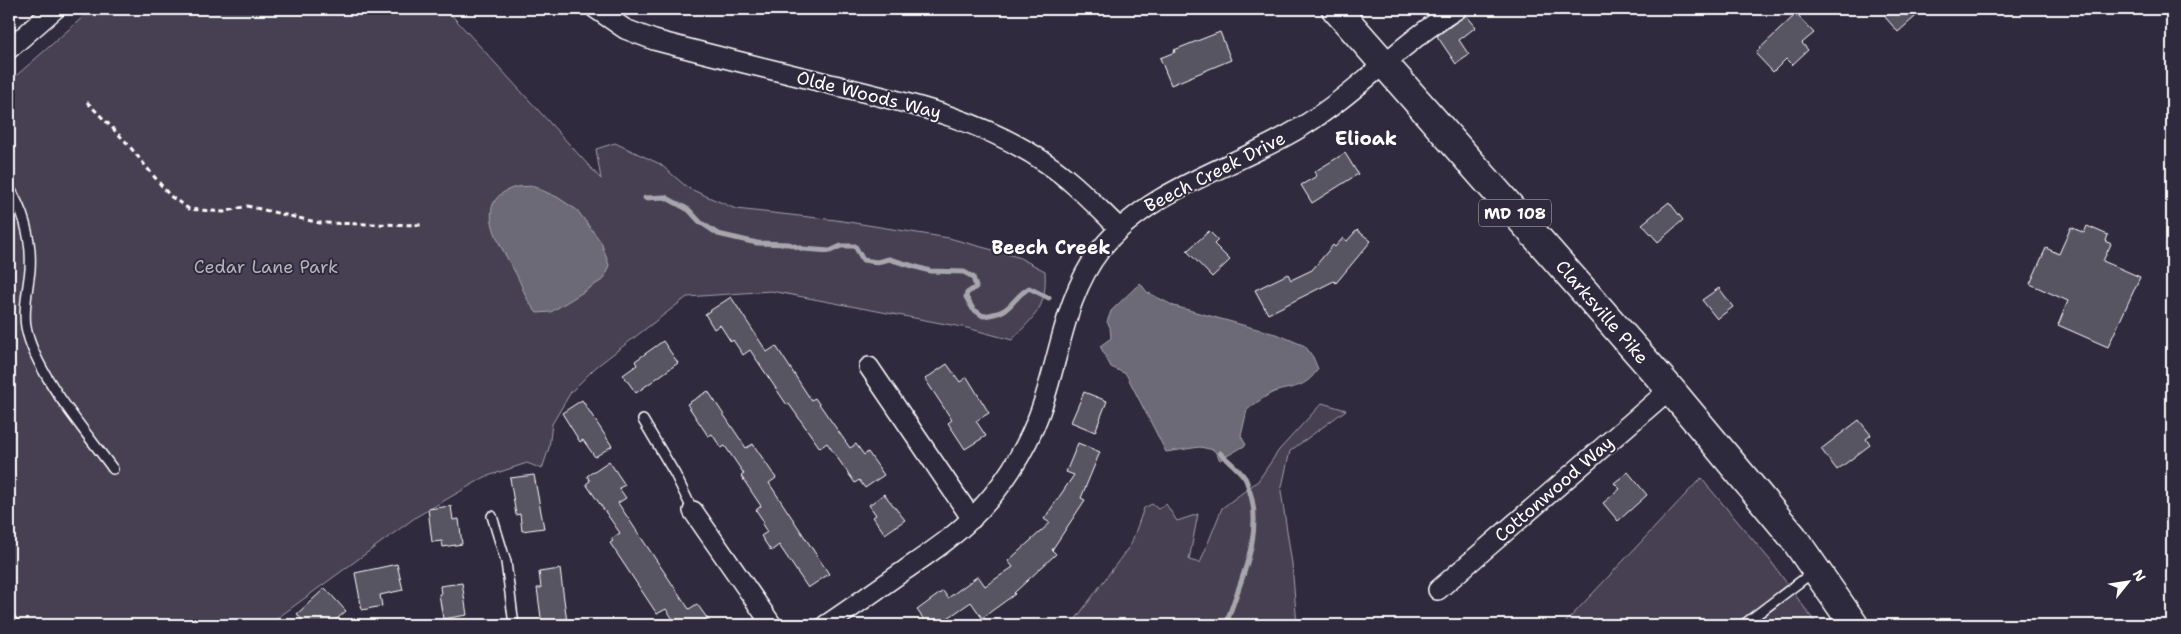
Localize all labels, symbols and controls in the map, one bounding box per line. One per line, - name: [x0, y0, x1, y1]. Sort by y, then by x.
- street label: Olde Woods Way: [794, 65, 944, 125]
- street label: Beech Creek Drive: [1140, 126, 1290, 218]
- district label: Elioak: [1335, 126, 1397, 151]
- road number: MD 108: [1479, 200, 1551, 227]
- district label: Beech Creek: [991, 235, 1111, 260]
- park label: Cedar Lane Park: [194, 255, 338, 279]
- street label: Clarksville Pike: [1550, 255, 1654, 369]
- street label: Cottonwood Way: [1489, 431, 1619, 547]
- north arrow: [2104, 556, 2154, 606]
- text: N: [2129, 566, 2150, 585]

